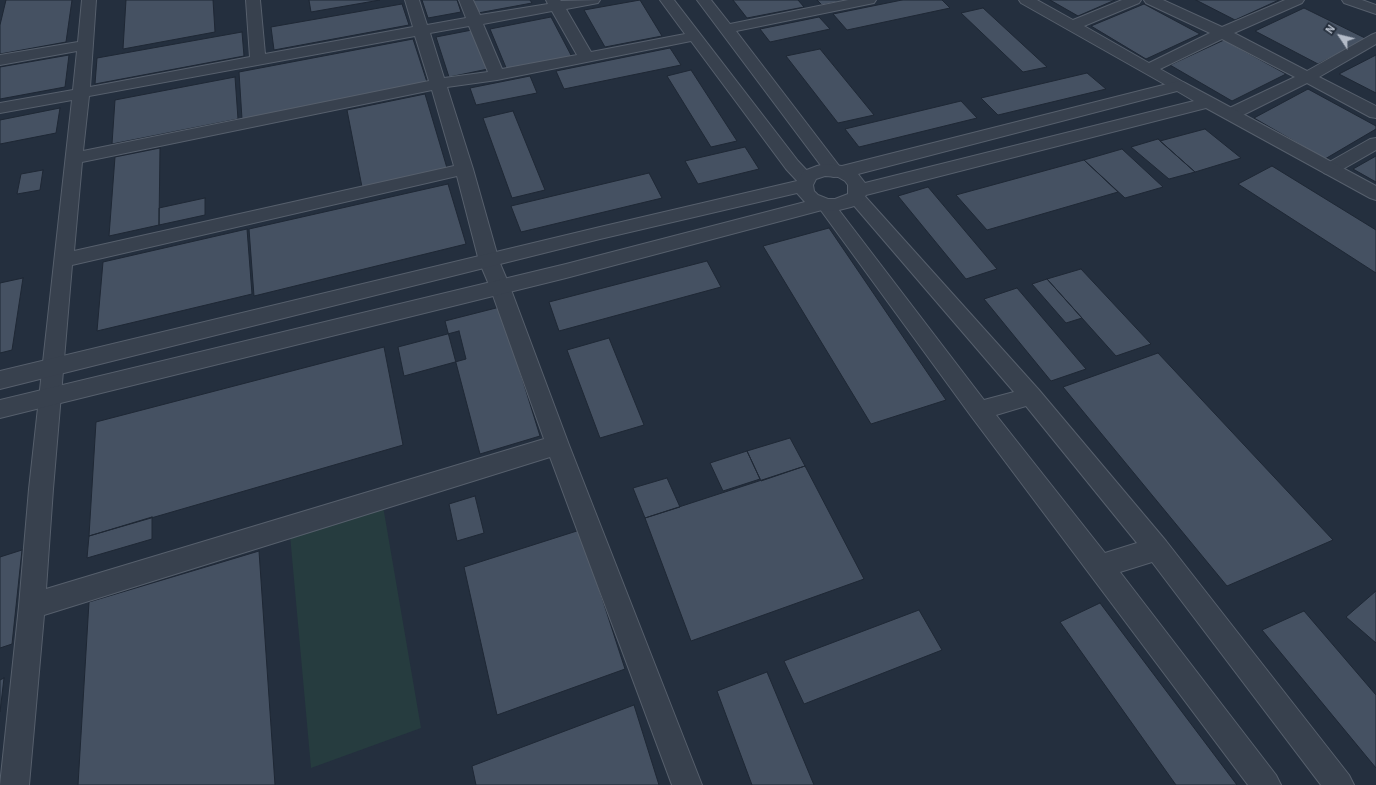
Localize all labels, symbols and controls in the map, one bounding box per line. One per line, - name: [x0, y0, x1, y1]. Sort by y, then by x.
- north arrow: [1320, 16, 1360, 56]
- text: N: [1322, 22, 1338, 36]

